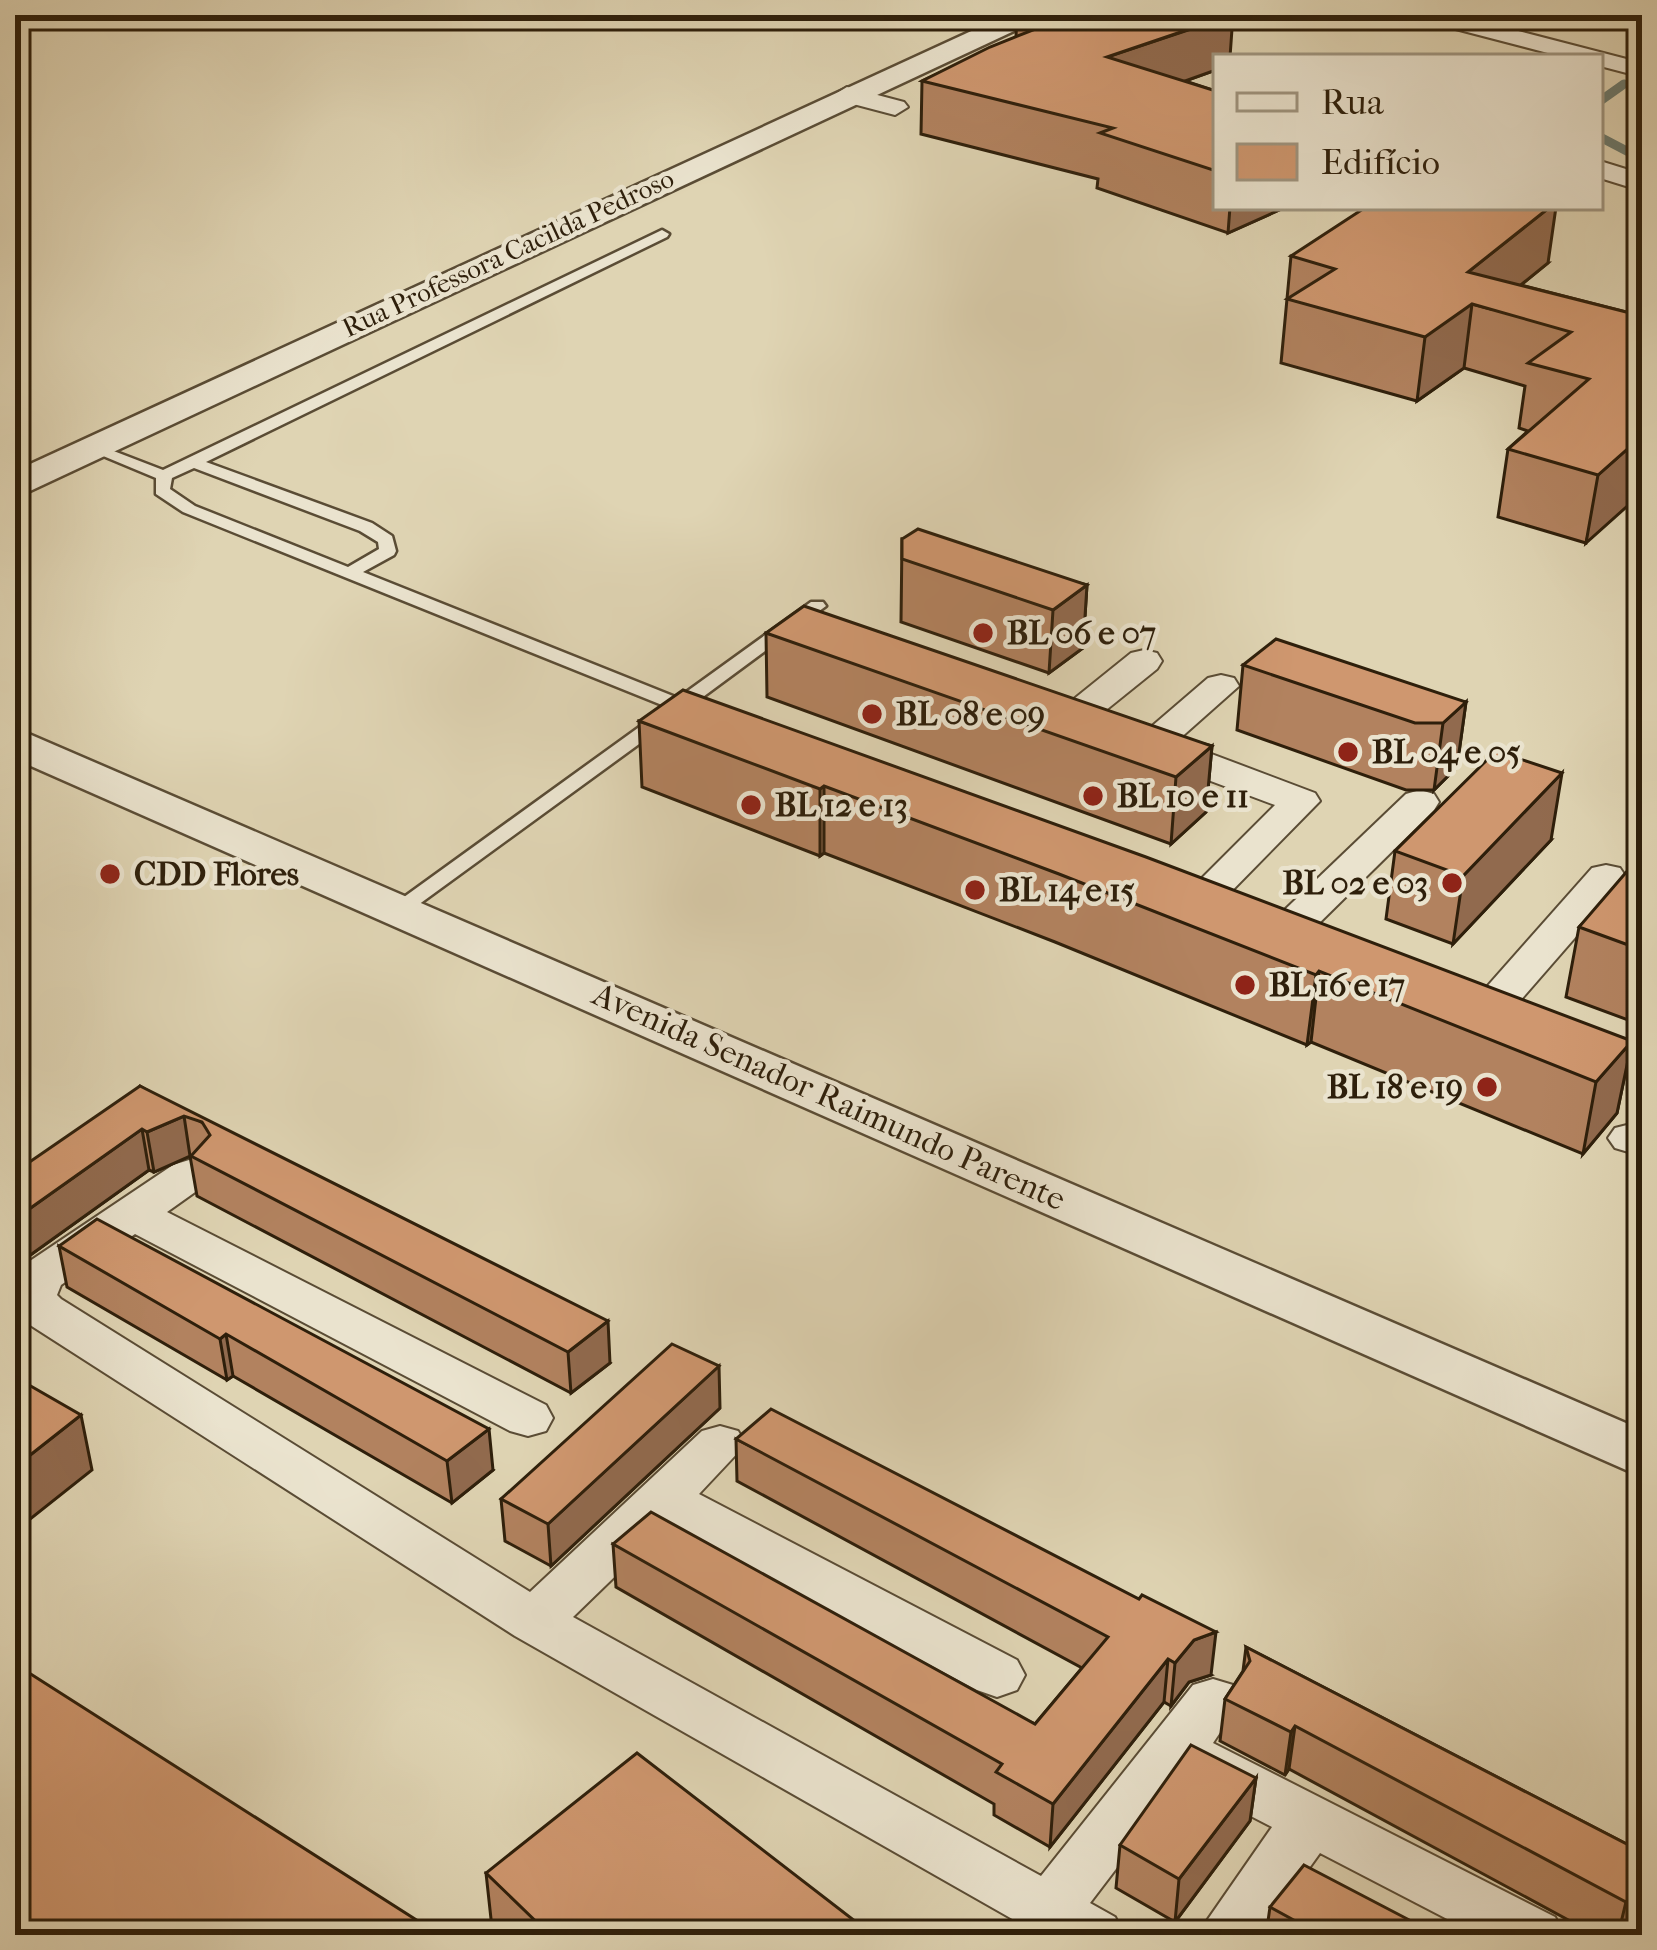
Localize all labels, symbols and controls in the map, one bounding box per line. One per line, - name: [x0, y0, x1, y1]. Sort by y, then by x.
- legend: [1213, 54, 1603, 210]
- text: Rua: [1321, 81, 1384, 123]
- text: Edifício: [1321, 141, 1440, 183]
- street label: Rua Professora Cacilda Pedroso: [337, 162, 679, 344]
- place label: BL 06 e 07: [1007, 614, 1156, 653]
- marker: BL 06 e 07: [970, 620, 996, 646]
- place label: BL 08 e 09: [896, 695, 1045, 734]
- marker: BL 08 e 09: [859, 701, 885, 727]
- place label: BL 04 e 05: [1372, 733, 1520, 773]
- marker: BL 04 e 05: [1335, 739, 1361, 765]
- place label: BL 10 e 11: [1117, 777, 1249, 816]
- marker: BL 10 e 11: [1080, 783, 1106, 809]
- place label: BL 12 e 13: [775, 786, 908, 825]
- marker: BL 12 e 13: [738, 792, 764, 818]
- place label: CDD Flores: [134, 855, 299, 894]
- marker: CDD Flores: [97, 861, 123, 887]
- place label: BL 02 e 03: [1282, 864, 1428, 903]
- marker: BL 02 e 03: [1439, 870, 1465, 896]
- place label: BL 14 e 15: [999, 871, 1135, 911]
- marker: BL 14 e 15: [962, 877, 988, 903]
- place label: BL 16 e 17: [1269, 966, 1405, 1005]
- marker: BL 16 e 17: [1232, 972, 1258, 998]
- street label: Avenida Senador Raimundo Parente: [585, 974, 1071, 1219]
- place label: BL 18 e 19: [1327, 1068, 1463, 1107]
- marker: BL 18 e 19: [1474, 1074, 1500, 1100]

